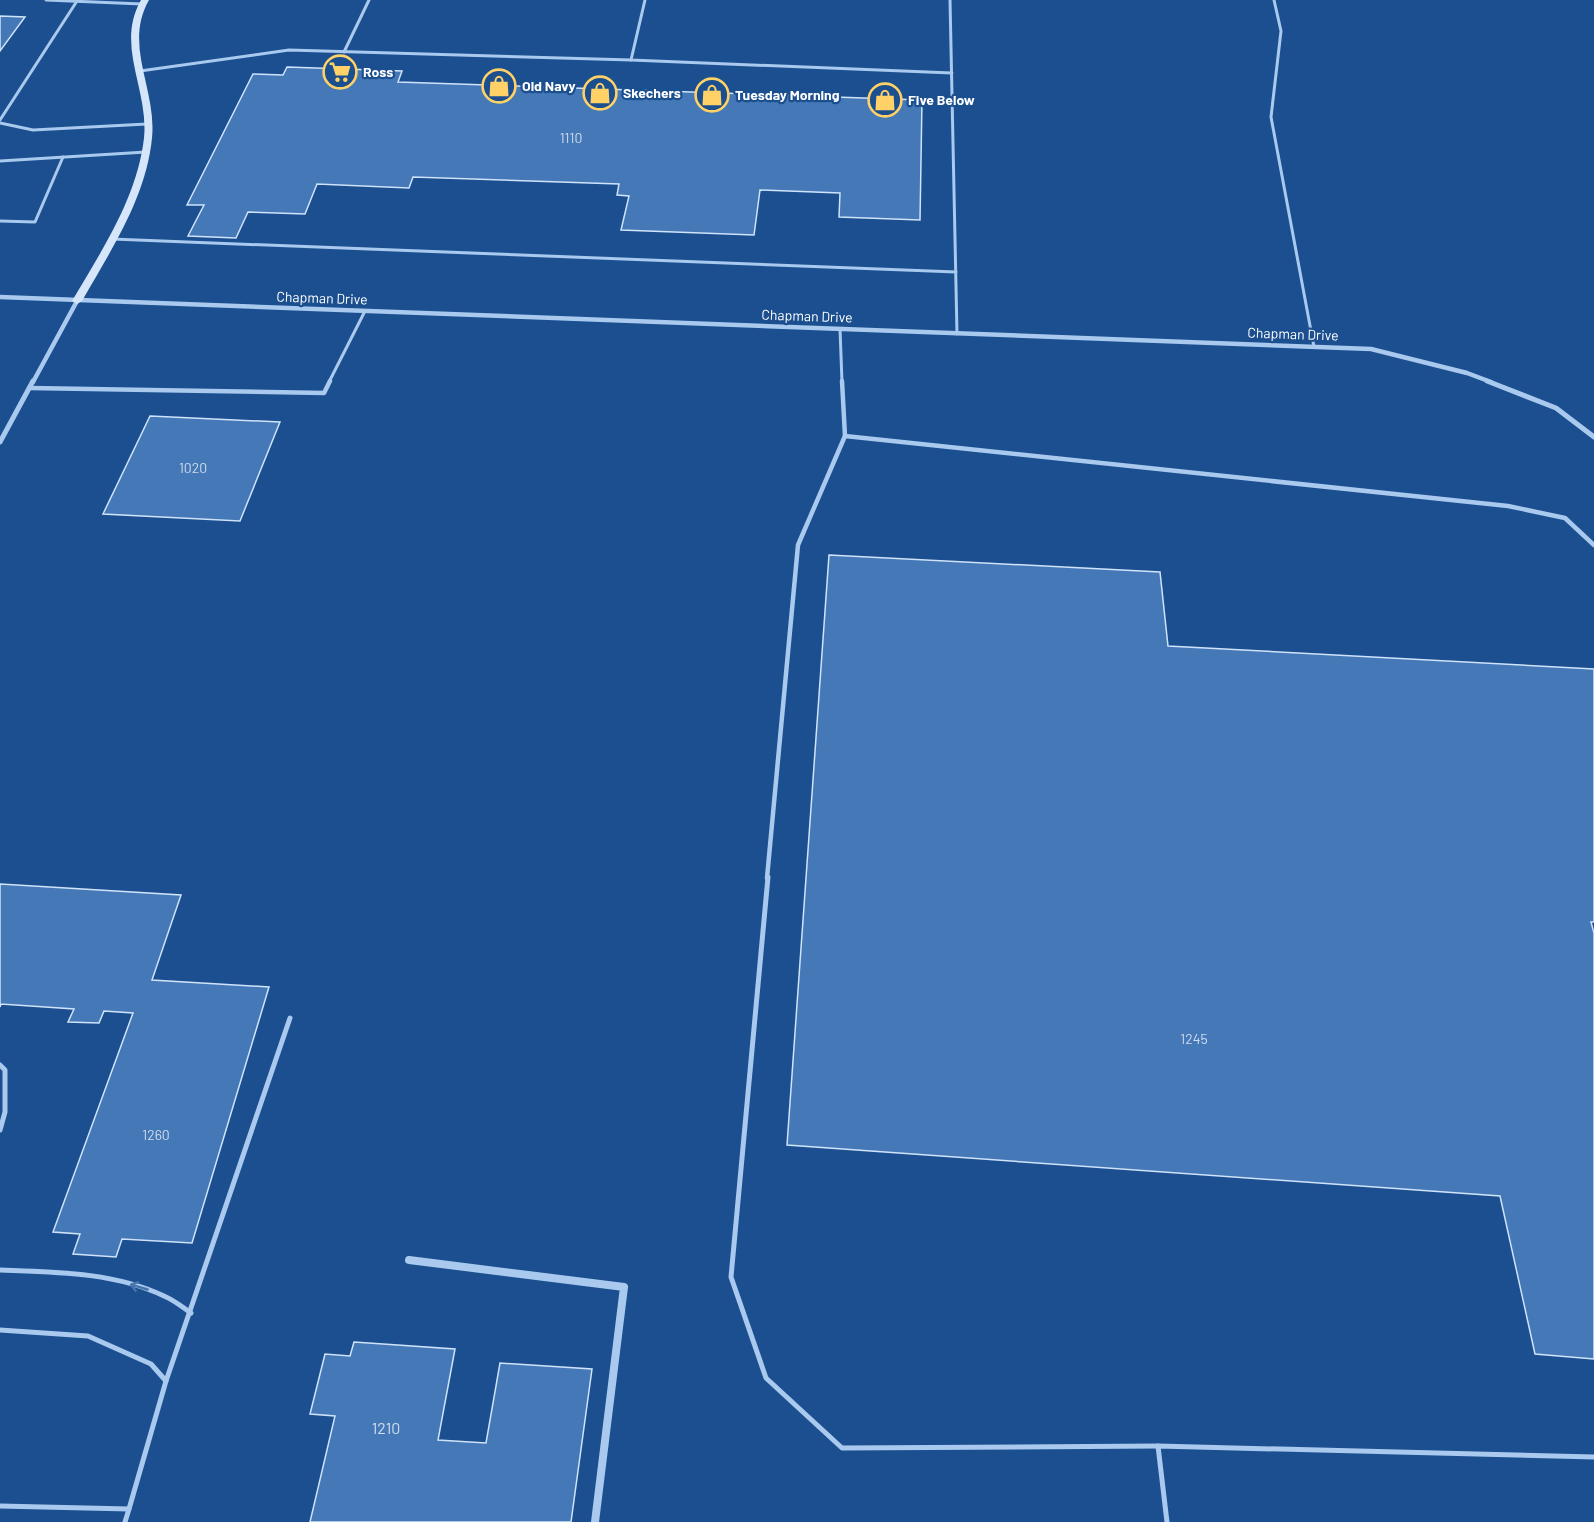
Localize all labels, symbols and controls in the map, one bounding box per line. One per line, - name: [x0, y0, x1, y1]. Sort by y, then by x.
- supermarket icon: Ross: [322, 54, 358, 90]
- place label: Ross: [363, 63, 393, 80]
- shop icon: Old Navy: [481, 68, 517, 104]
- shop icon: Skechers: [582, 75, 618, 111]
- place label: Old Navy: [522, 77, 576, 94]
- shop icon: Tuesday Morning: [694, 77, 730, 113]
- shop icon: Five Below: [867, 82, 903, 118]
- place label: Skechers: [623, 84, 681, 101]
- place label: Tuesday Morning: [735, 86, 840, 103]
- place label: Five Below: [908, 91, 975, 108]
- house number: 1110: [560, 129, 582, 146]
- street label: Chapman Drive: [276, 287, 368, 308]
- street label: Chapman Drive: [761, 305, 853, 326]
- street label: Chapman Drive: [1247, 323, 1339, 344]
- house number: 1020: [179, 459, 207, 476]
- house number: 1245: [1180, 1030, 1208, 1047]
- house number: 1260: [142, 1126, 170, 1143]
- one-way arrow: [130, 1281, 149, 1293]
- house number: 1210: [372, 1418, 400, 1437]

